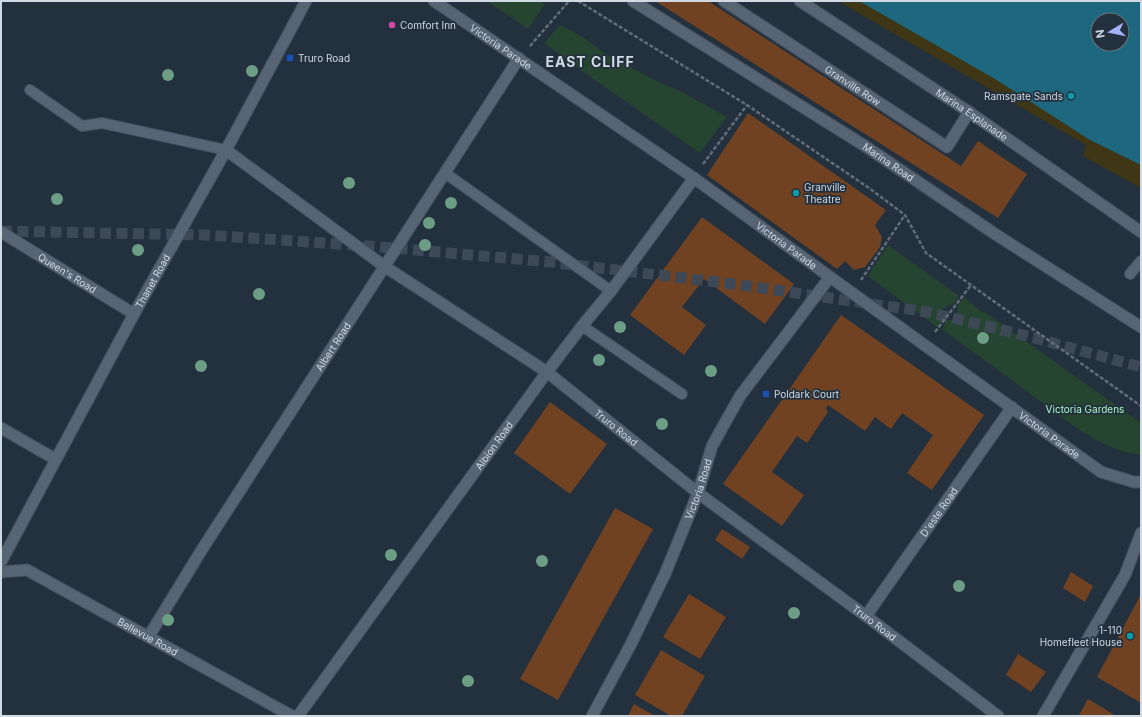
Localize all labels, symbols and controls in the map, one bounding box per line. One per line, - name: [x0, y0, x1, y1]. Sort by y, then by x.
- north arrow: [1090, 12, 1130, 52]
- place label: Comfort Inn: [400, 19, 456, 31]
- marker: Comfort Inn: [387, 20, 397, 30]
- street label: Victoria Parade: [468, 21, 534, 72]
- text: N: [1093, 28, 1108, 39]
- place label: Truro Road: [298, 52, 350, 64]
- marker: Truro Road: [285, 53, 295, 63]
- district label: EAST CLIFF: [545, 53, 635, 70]
- street label: Granville Row: [823, 63, 883, 108]
- street label: Marina Esplanade: [934, 86, 1010, 143]
- place label: Ramsgate Sands: [984, 90, 1063, 102]
- marker: Ramsgate Sands: [1066, 91, 1076, 101]
- street label: Marina Road: [861, 140, 917, 184]
- place label: Granville Theatre: [804, 181, 845, 205]
- marker: Granville Theatre: [791, 188, 801, 198]
- street label: Victoria Parade: [754, 219, 819, 272]
- street label: Queen's Road: [36, 250, 99, 295]
- street label: Thanet Road: [132, 252, 172, 310]
- street label: Albert Road: [313, 320, 353, 373]
- place label: Poldark Court: [774, 388, 840, 400]
- marker: Poldark Court: [761, 389, 771, 399]
- park label: Victoria Gardens: [1046, 403, 1124, 415]
- street label: Truro Road: [592, 406, 640, 448]
- street label: Victoria Parade: [1017, 409, 1082, 461]
- street label: Albion Road: [472, 419, 515, 472]
- street label: Victoria Road: [682, 457, 714, 521]
- street label: D'este Road: [917, 485, 960, 539]
- street label: Truro Road: [850, 602, 899, 643]
- street label: Bellevue Road: [115, 615, 180, 658]
- place label: 1-110 Homefleet House: [1040, 624, 1122, 648]
- marker: 1-110 Homefleet House: [1125, 631, 1135, 641]

